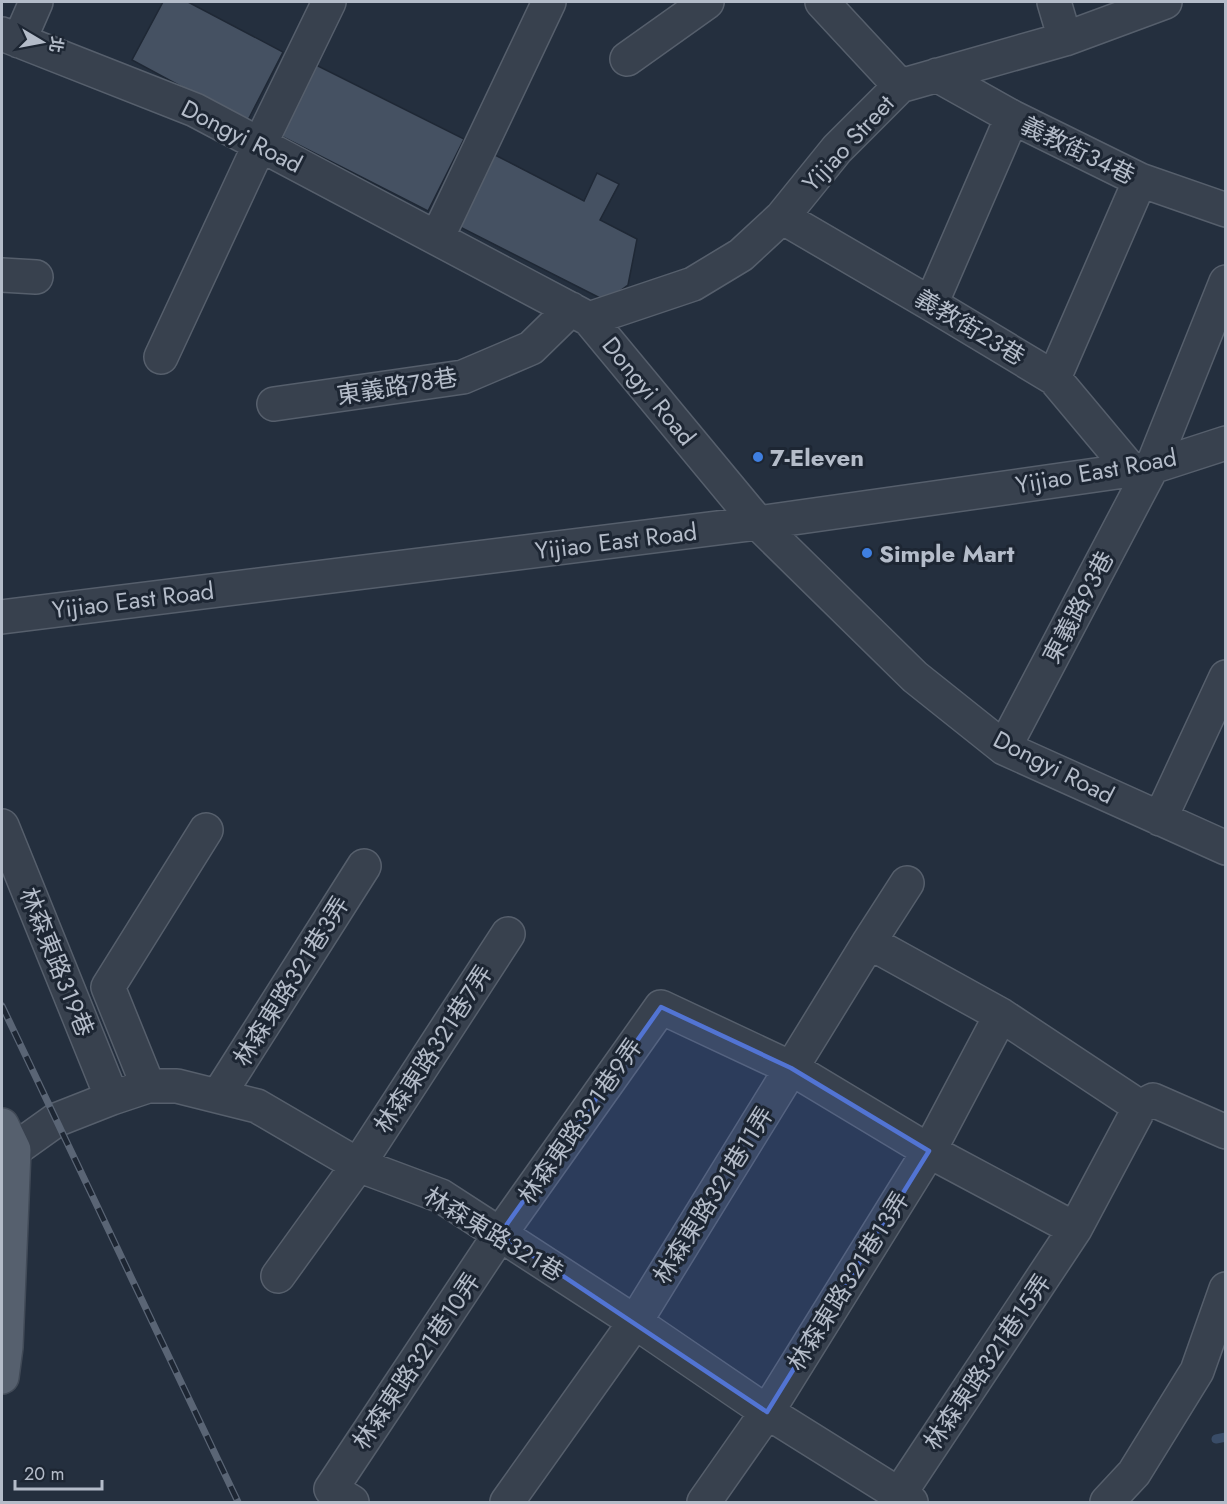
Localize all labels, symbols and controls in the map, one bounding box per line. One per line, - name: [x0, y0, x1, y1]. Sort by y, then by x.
- north arrow: [12, 12, 72, 72]
- text: 北: [44, 35, 69, 54]
- street label: Yijiao Street: [794, 87, 902, 199]
- street label: Dongyi Road: [175, 91, 309, 181]
- street label: 義教街34巷: [1015, 107, 1141, 193]
- street label: 義教街23巷: [908, 280, 1032, 374]
- street label: Dongyi Road: [594, 329, 704, 453]
- street label: 東義路78巷: [334, 359, 460, 413]
- place label: 7-Eleven: [770, 440, 864, 475]
- street label: Yijiao East Road: [1013, 440, 1179, 502]
- marker: 7-Eleven: [751, 450, 765, 464]
- street label: Yijiao East Road: [533, 514, 699, 568]
- place label: Simple Mart: [879, 536, 1015, 571]
- street label: 東義路93巷: [1034, 545, 1122, 669]
- marker: Simple Mart: [860, 546, 874, 560]
- street label: Yijiao East Road: [50, 573, 216, 627]
- street label: Dongyi Road: [987, 722, 1121, 812]
- street label: 林森東路319巷: [11, 882, 103, 1042]
- street label: 林森東路321巷3弄: [225, 889, 357, 1073]
- street label: 林森東路321巷7弄: [365, 958, 501, 1140]
- street label: 林森東路321巷9弄: [510, 1031, 650, 1211]
- street label: 林森東路321巷11弄: [644, 1100, 782, 1290]
- street label: 林森東路321巷: [417, 1178, 571, 1290]
- street label: 林森東路321巷13弄: [779, 1185, 917, 1377]
- street label: 林森東路321巷10弄: [344, 1266, 488, 1456]
- street label: 林森東路321巷15弄: [915, 1267, 1059, 1457]
- scale bar: [15, 1453, 102, 1491]
- text: 20 m: [24, 1461, 64, 1487]

